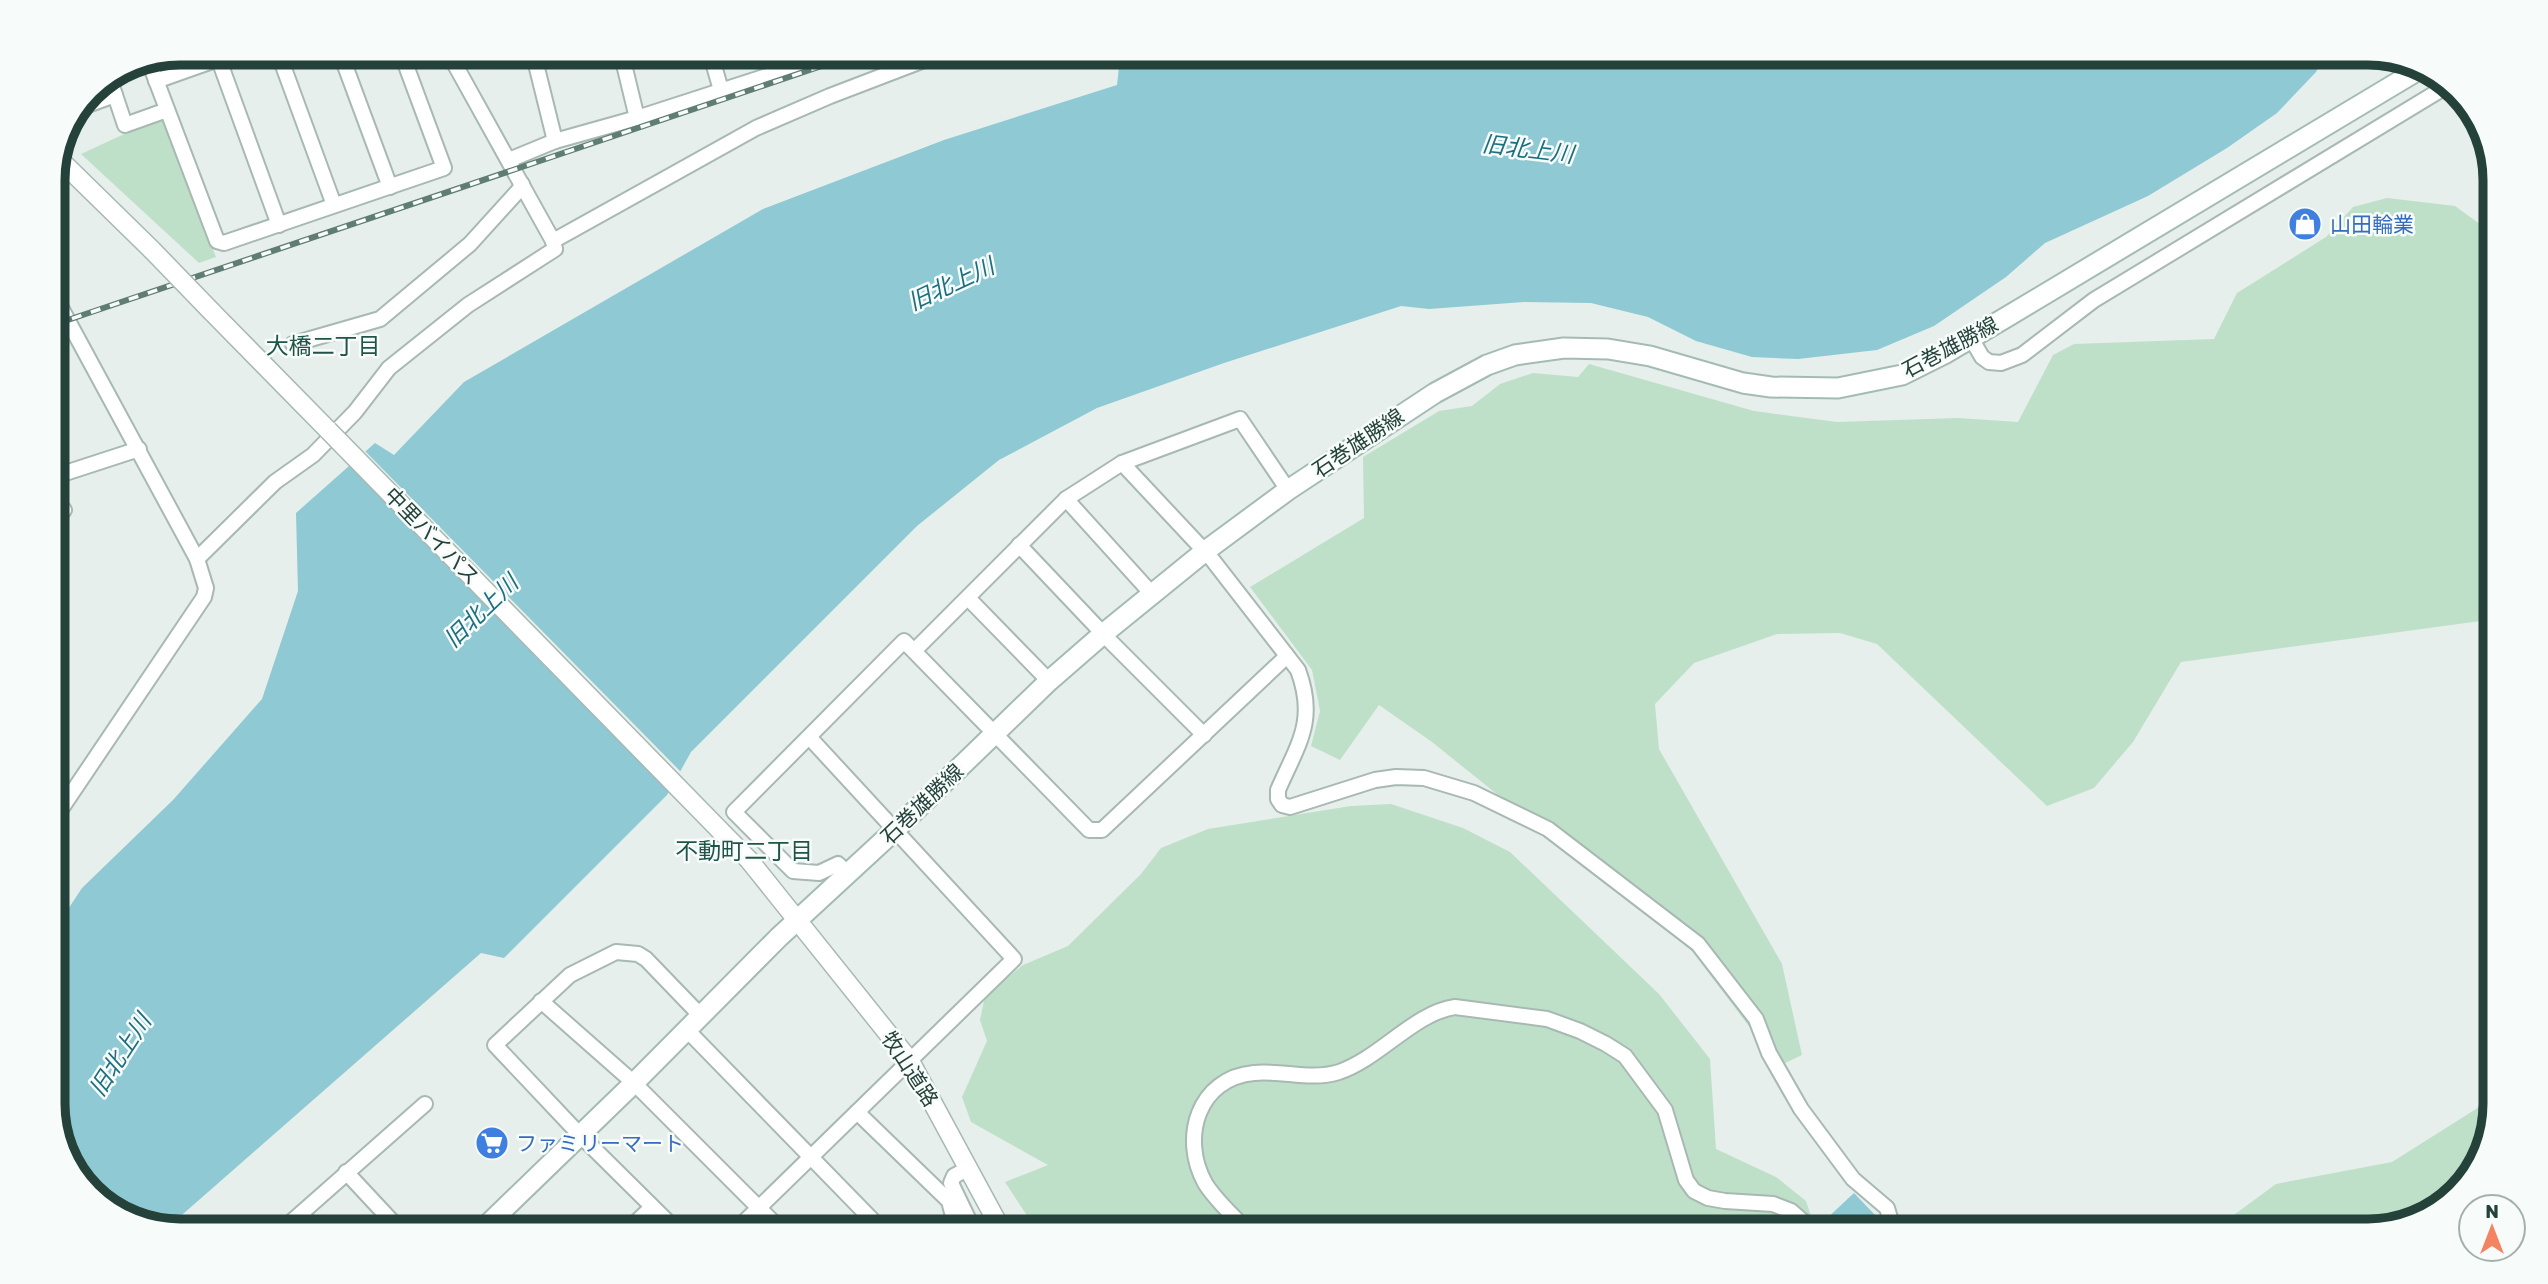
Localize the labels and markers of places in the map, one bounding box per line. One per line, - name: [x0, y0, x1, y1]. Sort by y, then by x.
- shop icon: 山田輪業: [2286, 205, 2324, 243]
- place label: 山田輪業: [2330, 212, 2414, 237]
- supermarket icon: ファミリーマート: [473, 1124, 511, 1162]
- place label: ファミリーマート: [516, 1131, 684, 1156]

